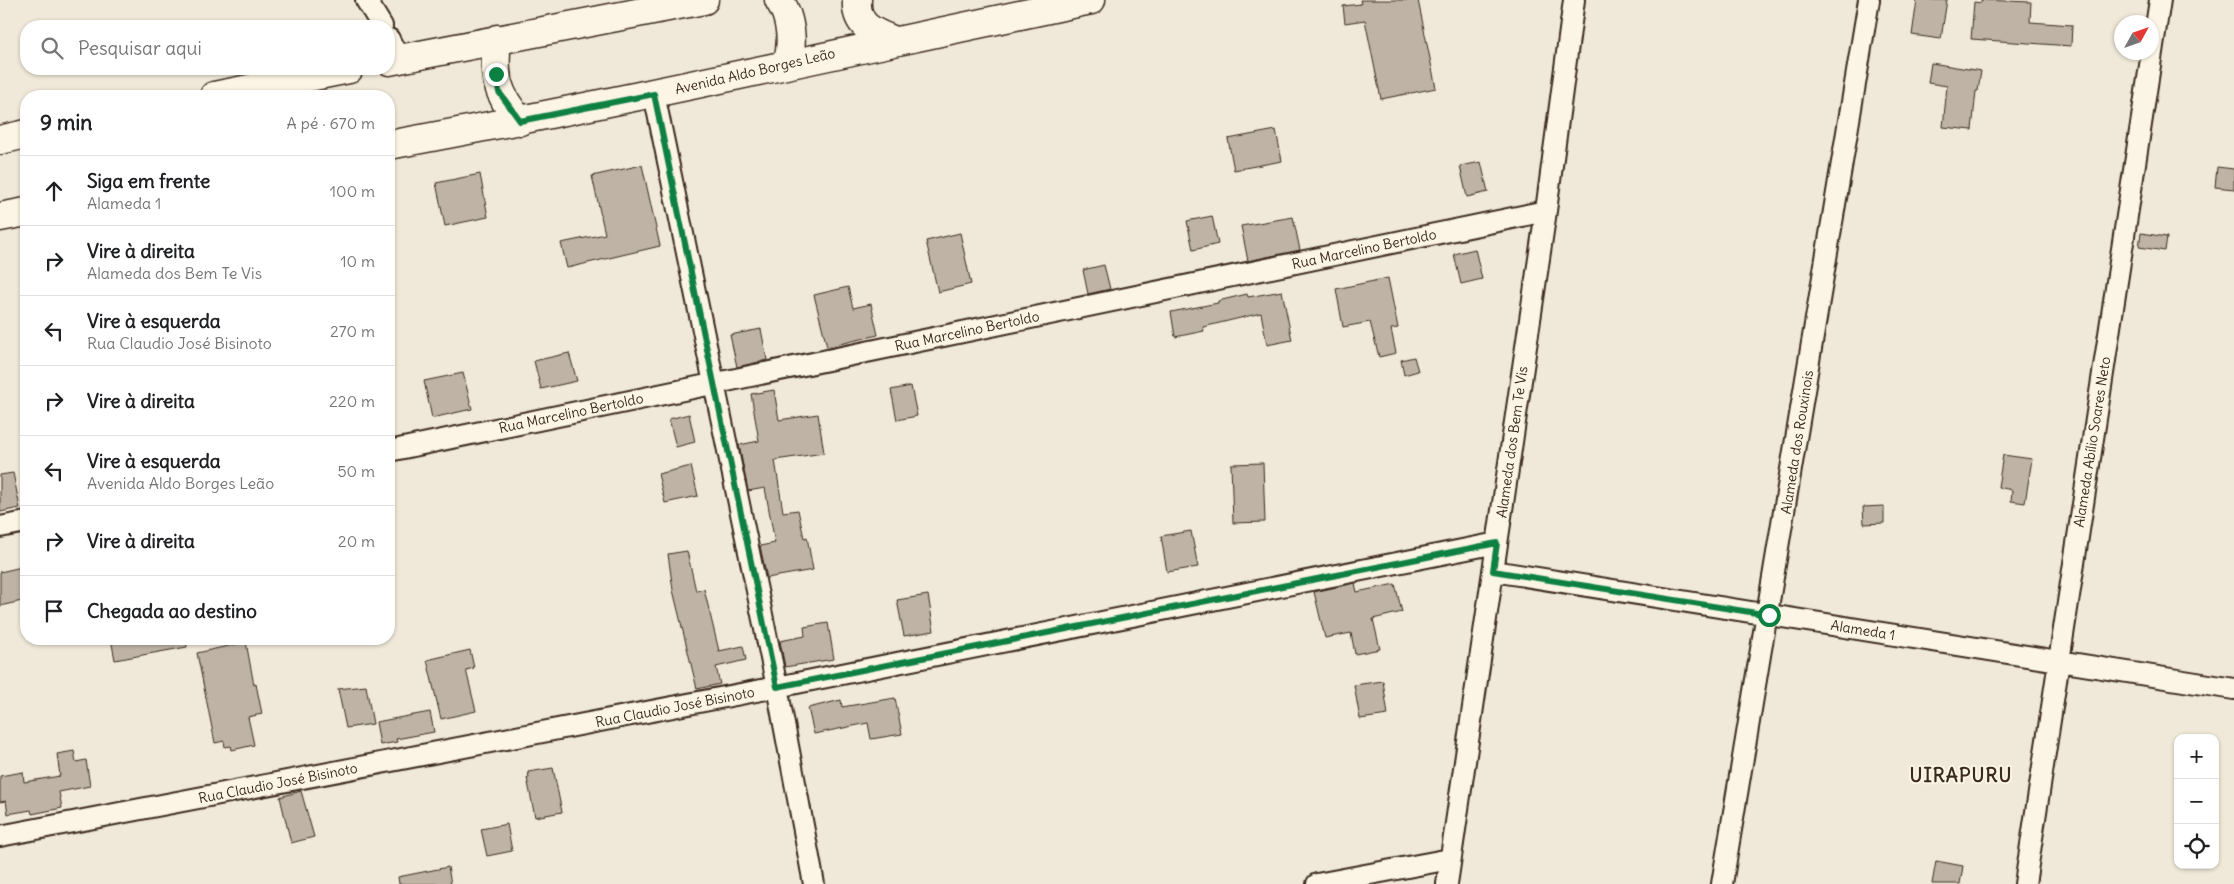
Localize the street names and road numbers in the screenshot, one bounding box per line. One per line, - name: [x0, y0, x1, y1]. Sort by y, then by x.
- street label: Avenida Aldo Borges Leão: [673, 44, 837, 98]
- street label: Rua Marcelino Bertoldo: [1290, 225, 1438, 273]
- street label: Rua Marcelino Bertoldo: [893, 307, 1041, 355]
- street label: Alameda Abílio Soares Neto: [2070, 355, 2114, 529]
- street label: Alameda dos Bem Te Vis: [1492, 365, 1532, 519]
- street label: Alameda dos Rouxinois: [1777, 369, 1817, 515]
- street label: Rua Marcelino Bertoldo: [497, 389, 645, 437]
- street label: Alameda 1: [1829, 616, 1897, 644]
- street label: Rua Claudio José Bisinoto: [594, 683, 756, 731]
- street label: Rua Claudio José Bisinoto: [197, 759, 359, 807]

